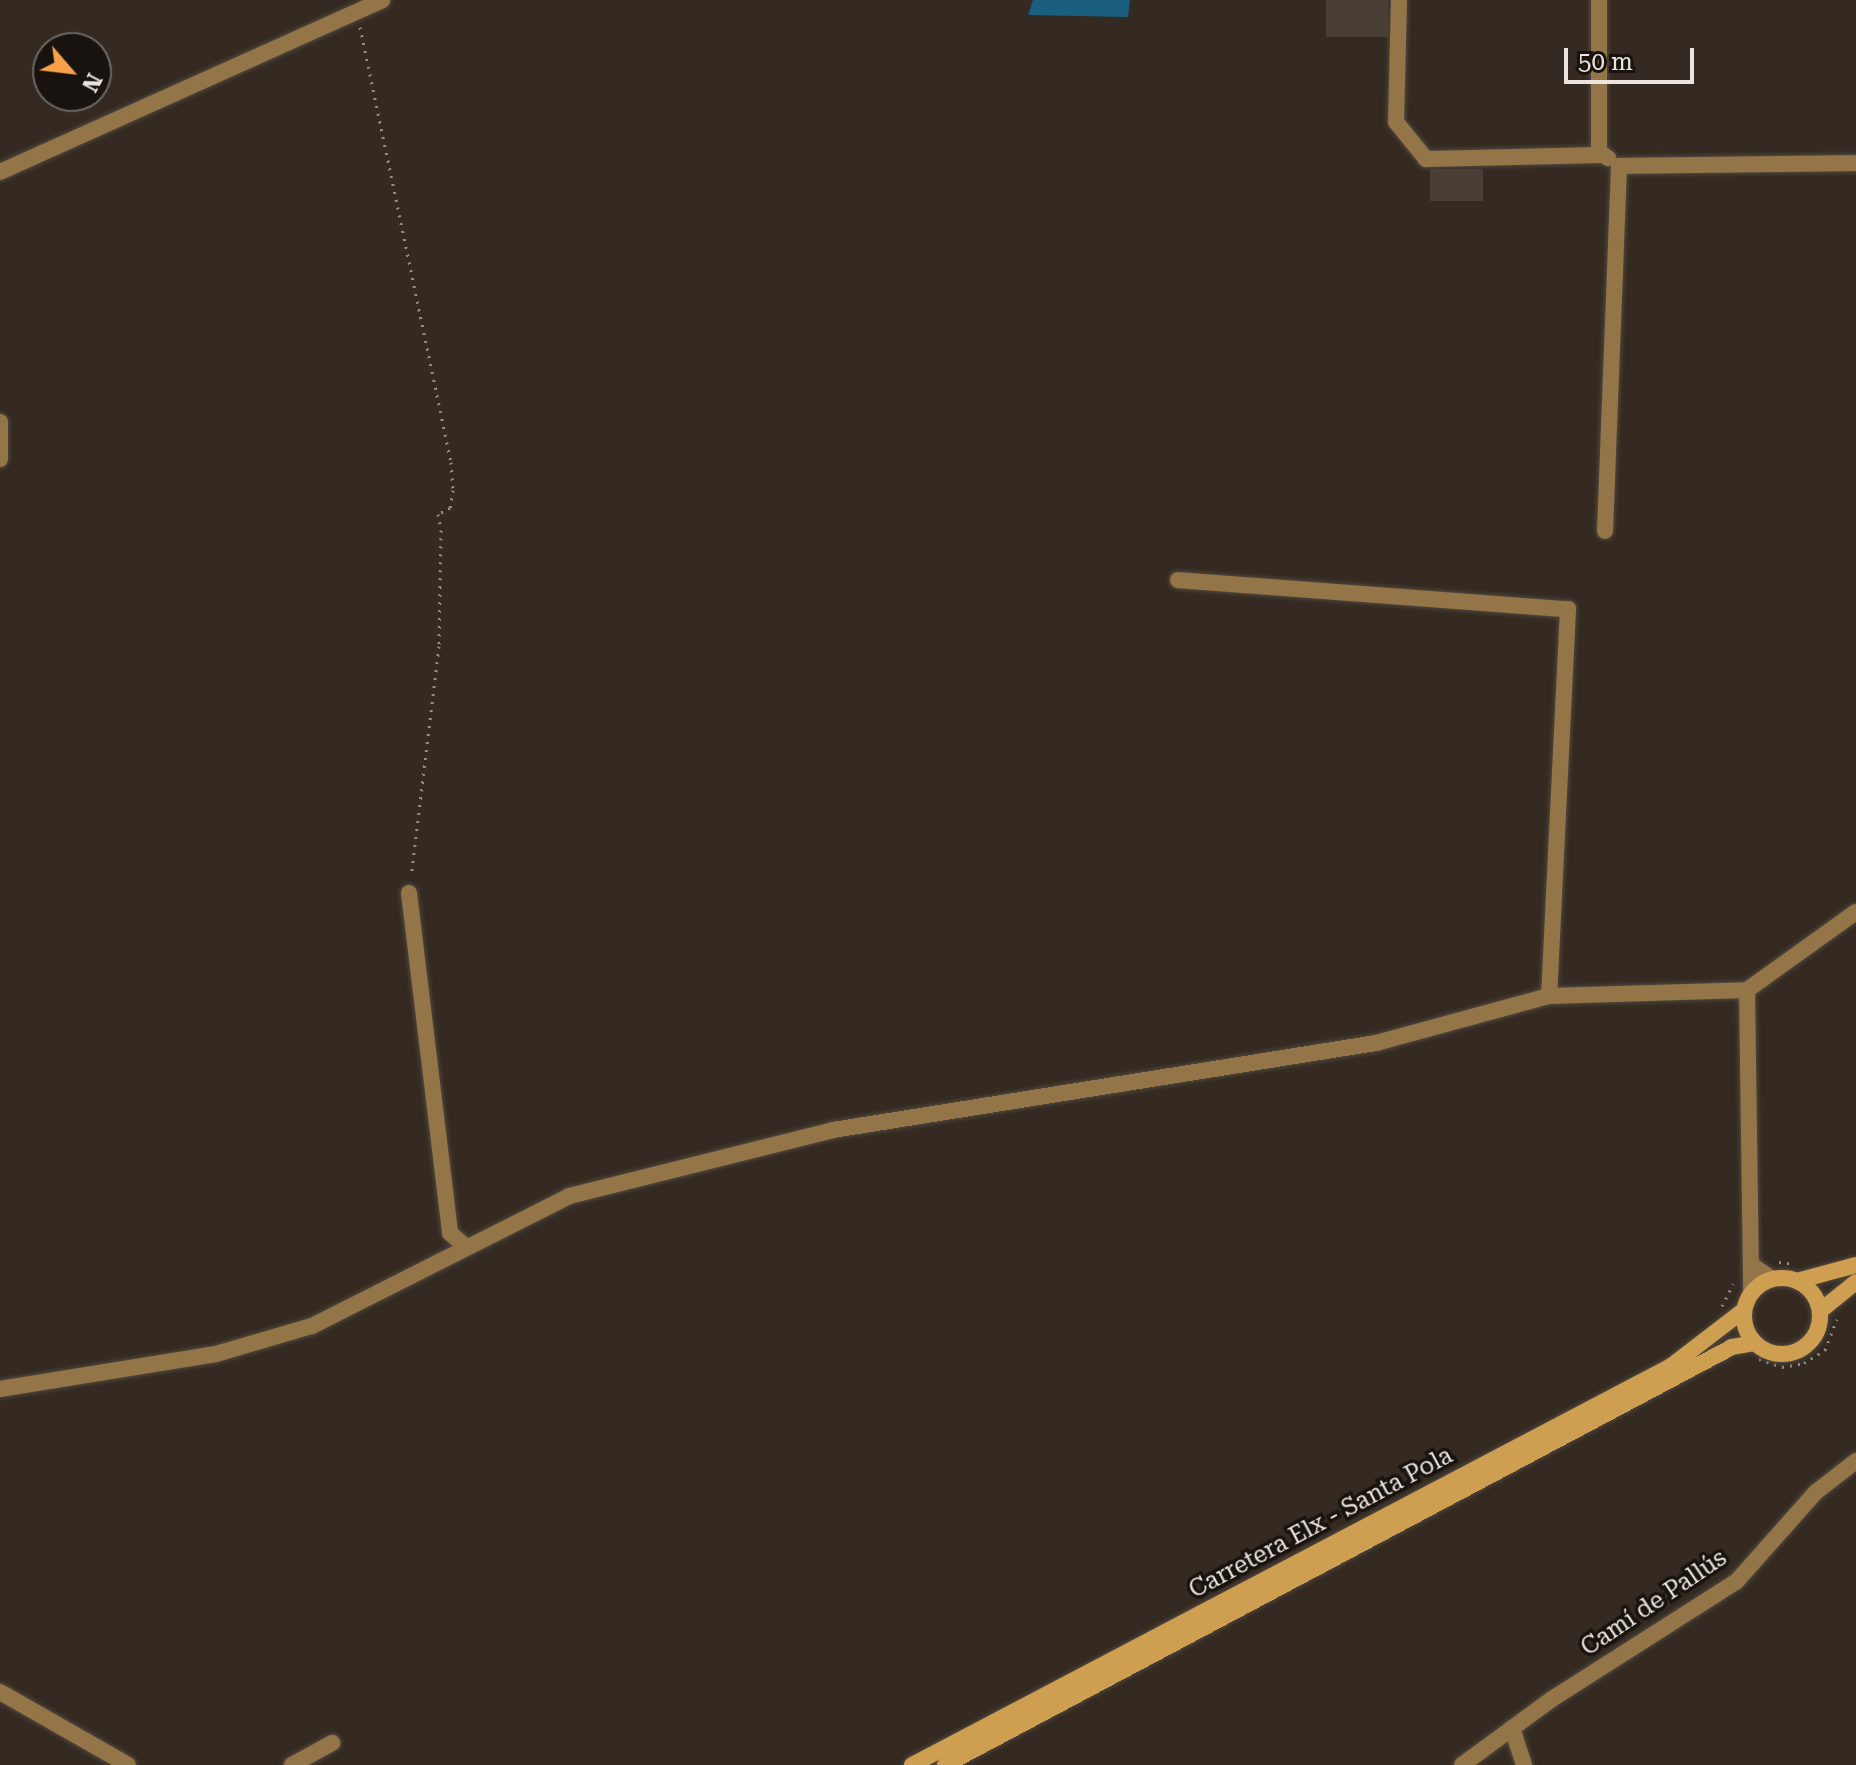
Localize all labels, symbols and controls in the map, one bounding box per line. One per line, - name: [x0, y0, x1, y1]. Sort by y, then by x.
- north arrow: [32, 32, 112, 112]
- scale bar: [1568, 32, 1698, 82]
- text: 50 m: [1578, 48, 1633, 76]
- text: N: [77, 69, 107, 96]
- street label: Carretera Elx - Santa Pola: [1184, 1441, 1458, 1605]
- street label: Camí de Pallús: [1576, 1544, 1732, 1662]

